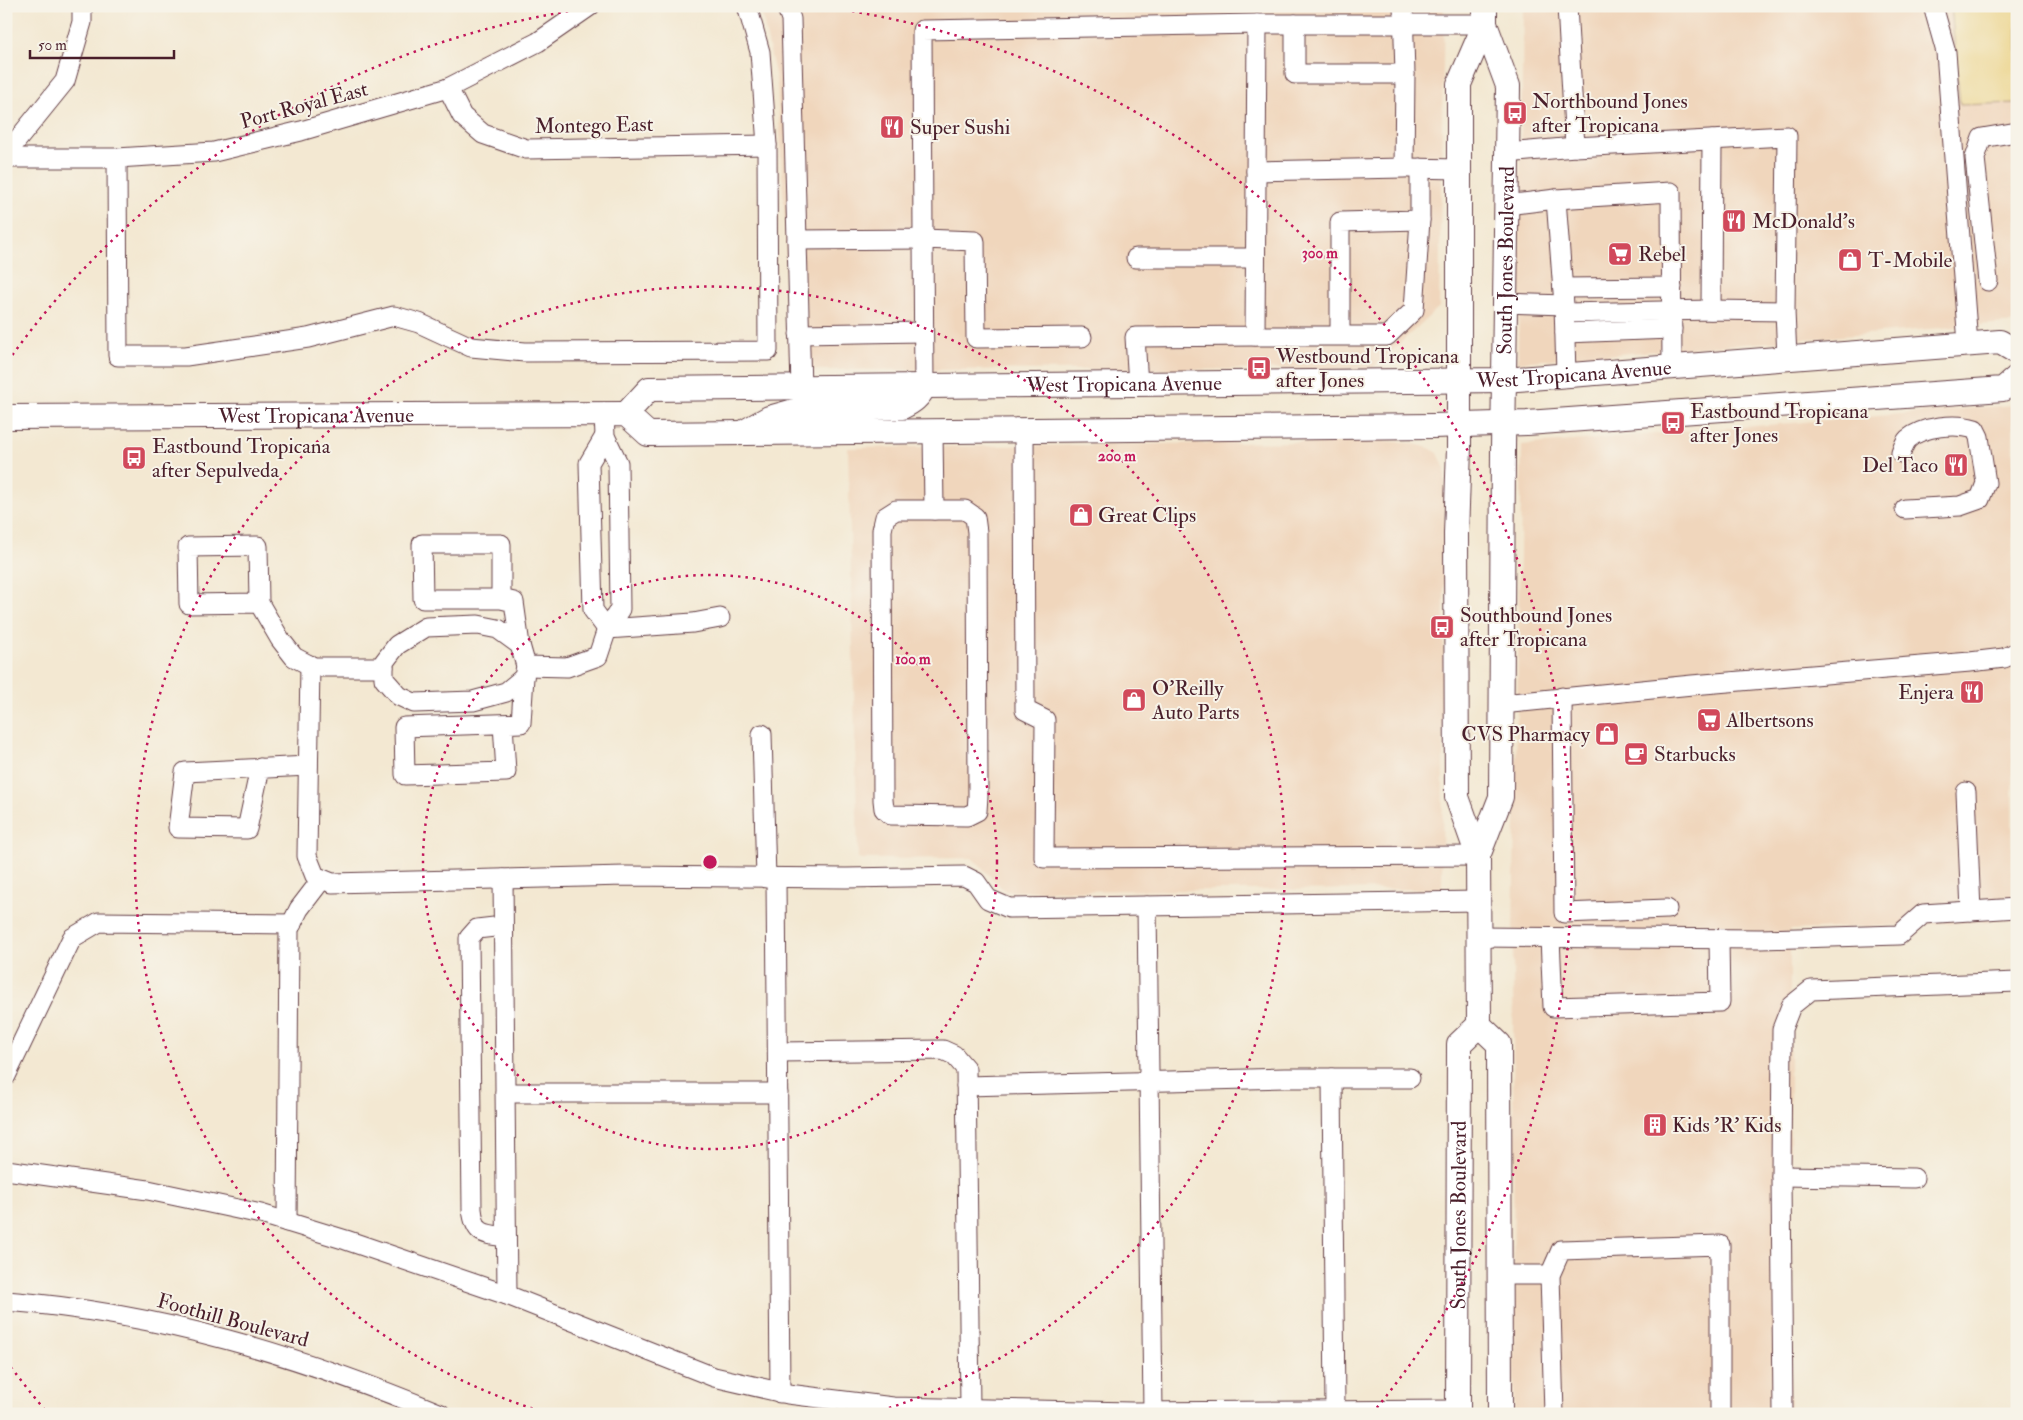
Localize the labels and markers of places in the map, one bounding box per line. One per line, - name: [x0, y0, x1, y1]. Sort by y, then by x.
- place label: Northbound Jones after Tropicana: [1532, 88, 1688, 139]
- bus stop icon: Northbound Jones after Tropicana: [1502, 100, 1528, 126]
- restaurant icon: Super Sushi: [879, 114, 905, 140]
- place label: Super Sushi: [910, 114, 1011, 141]
- restaurant icon: McDonald's: [1721, 208, 1747, 234]
- place label: McDonald's: [1752, 208, 1855, 235]
- supermarket icon: Rebel: [1607, 241, 1633, 267]
- place label: Rebel: [1638, 241, 1687, 268]
- shop icon: T-Mobile: [1837, 247, 1863, 273]
- place label: T-Mobile: [1868, 247, 1953, 274]
- place label: Westbound Tropicana after Jones: [1275, 343, 1459, 394]
- bus stop icon: Westbound Tropicana after Jones: [1246, 355, 1272, 381]
- place label: Eastbound Tropicana after Jones: [1690, 398, 1869, 449]
- bus stop icon: Eastbound Tropicana after Jones: [1660, 410, 1686, 436]
- place label: Eastbound Tropicana after Sepulveda: [152, 433, 331, 484]
- bus stop icon: Eastbound Tropicana after Sepulveda: [121, 445, 147, 471]
- place label: Del Taco: [1862, 452, 1938, 479]
- restaurant icon: Del Taco: [1943, 452, 1969, 478]
- shop icon: Great Clips: [1068, 502, 1094, 528]
- place label: Great Clips: [1098, 502, 1196, 529]
- place label: Southbound Jones after Tropicana: [1460, 602, 1612, 653]
- bus stop icon: Southbound Jones after Tropicana: [1429, 614, 1455, 640]
- place label: O'Reilly Auto Parts: [1151, 675, 1240, 726]
- place label: Enjera: [1898, 679, 1954, 706]
- restaurant icon: Enjera: [1959, 679, 1985, 705]
- shop icon: O'Reilly Auto Parts: [1121, 687, 1147, 713]
- supermarket icon: Albertsons: [1696, 707, 1722, 733]
- place label: Albertsons: [1725, 707, 1814, 734]
- place label: CVS Pharmacy: [1461, 721, 1591, 748]
- shop icon: CVS Pharmacy: [1594, 721, 1620, 747]
- cafe icon: Starbucks: [1623, 741, 1649, 767]
- place label: Starbucks: [1654, 741, 1736, 768]
- centre of rings: [701, 853, 719, 871]
- building icon: Kids 'R' Kids: [1642, 1112, 1668, 1138]
- place label: Kids 'R' Kids: [1672, 1112, 1781, 1139]

